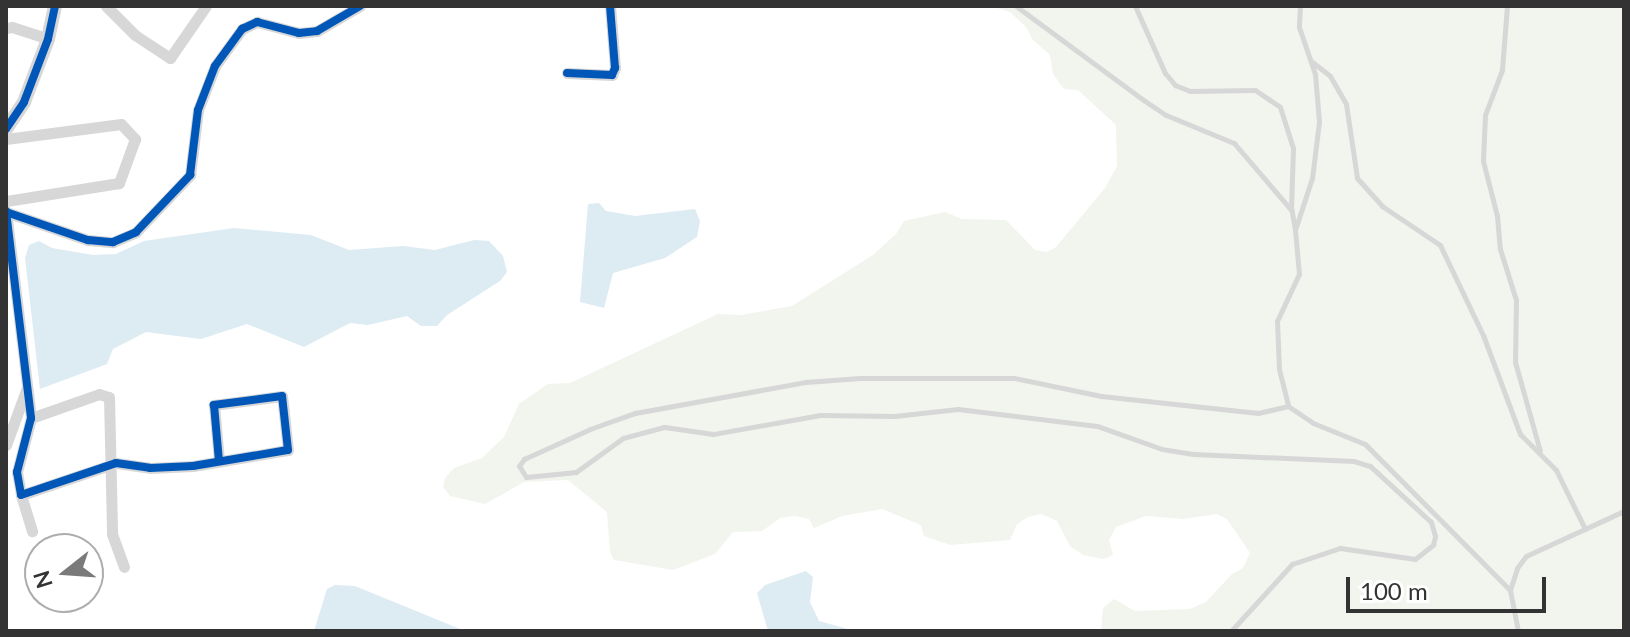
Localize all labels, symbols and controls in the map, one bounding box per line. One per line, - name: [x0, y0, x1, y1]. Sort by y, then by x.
- north arrow: [24, 533, 104, 613]
- scale bar: [1350, 561, 1550, 611]
- text: N: [27, 568, 58, 592]
- text: 100 m: [1360, 576, 1428, 605]

